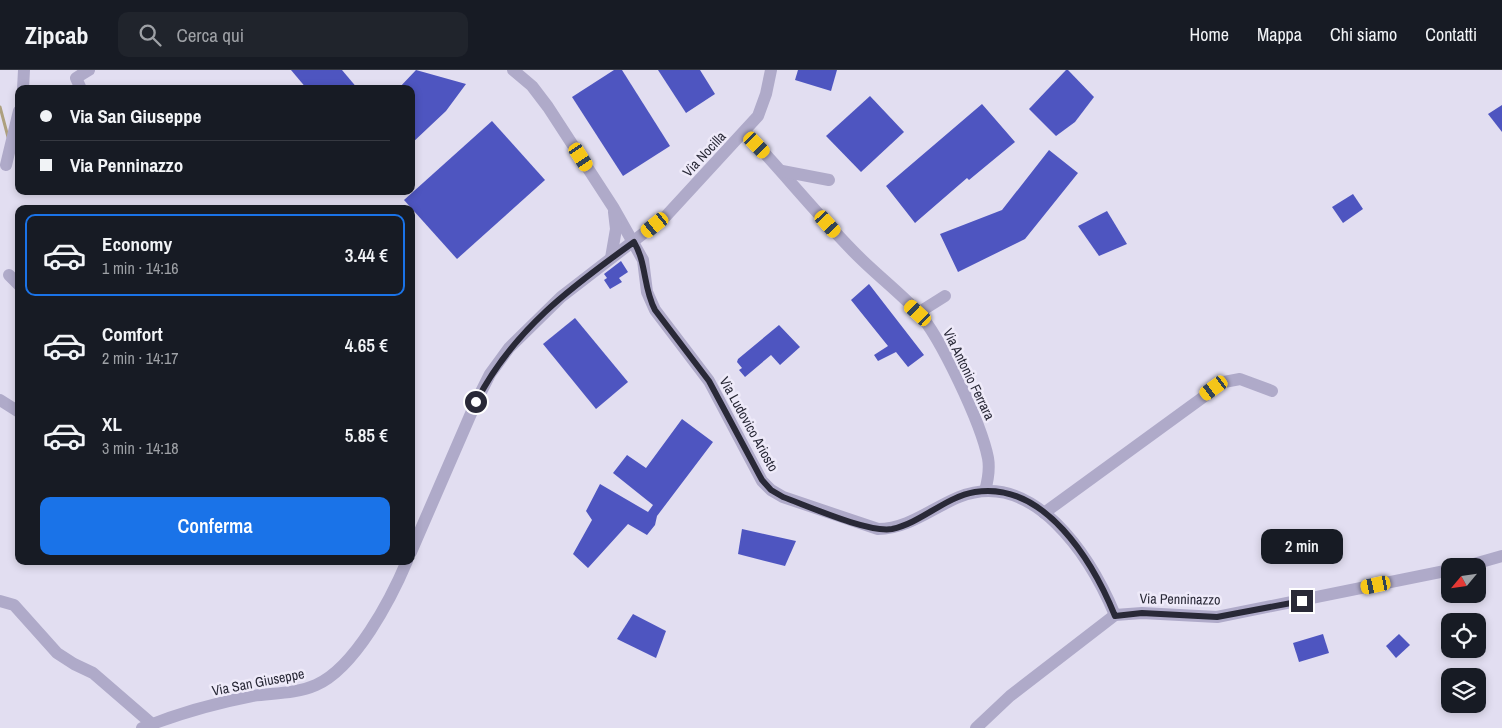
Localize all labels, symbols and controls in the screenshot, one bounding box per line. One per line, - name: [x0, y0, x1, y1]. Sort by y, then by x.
- search box: [118, 12, 468, 57]
- text: Zipcab: [25, 19, 88, 51]
- icon: search: [136, 21, 164, 49]
- text: Cerca qui: [176, 22, 244, 48]
- text: Home: [1190, 22, 1229, 47]
- text: Mappa: [1257, 22, 1302, 47]
- text: Chi siamo: [1330, 22, 1397, 47]
- text: Contatti: [1425, 22, 1477, 47]
- text: Via San Giuseppe: [70, 103, 201, 129]
- street label: Via Nocilla: [679, 127, 730, 180]
- car: [741, 129, 772, 161]
- car: [566, 140, 595, 174]
- text: Via Penninazzo: [70, 152, 183, 178]
- car: [812, 208, 843, 240]
- car: [638, 210, 671, 240]
- text: Economy: [102, 231, 172, 257]
- icon: car: [42, 233, 87, 278]
- text: 3.44 €: [345, 242, 388, 268]
- text: 1 min · 14:16: [102, 257, 179, 279]
- car: [901, 297, 934, 329]
- text: Comfort: [102, 321, 163, 347]
- icon: car: [42, 323, 87, 368]
- street label: Via Antonio Ferrara: [939, 325, 999, 423]
- text: 4.65 €: [345, 332, 388, 358]
- text: 2 min · 14:17: [102, 347, 179, 369]
- street label: Via Ludovico Ariosto: [715, 373, 783, 475]
- car: [1197, 373, 1230, 403]
- route start: [465, 391, 487, 413]
- text: XL: [102, 411, 122, 437]
- icon: car: [42, 413, 87, 458]
- text: 5.85 €: [345, 422, 388, 448]
- text: 3 min · 14:18: [102, 437, 179, 459]
- button: Conferma: [40, 497, 390, 555]
- callout: 2 min: [1261, 528, 1343, 564]
- text: 2 min: [1285, 535, 1319, 557]
- north arrow: [1441, 558, 1486, 602]
- map controls: [1441, 558, 1486, 713]
- car: [1359, 575, 1392, 595]
- street label: Via Penninazzo: [1139, 589, 1221, 609]
- route end: [1291, 590, 1313, 612]
- button: locate: [1441, 613, 1486, 658]
- street label: Via San Giuseppe: [210, 664, 306, 700]
- button: layers: [1441, 668, 1486, 713]

